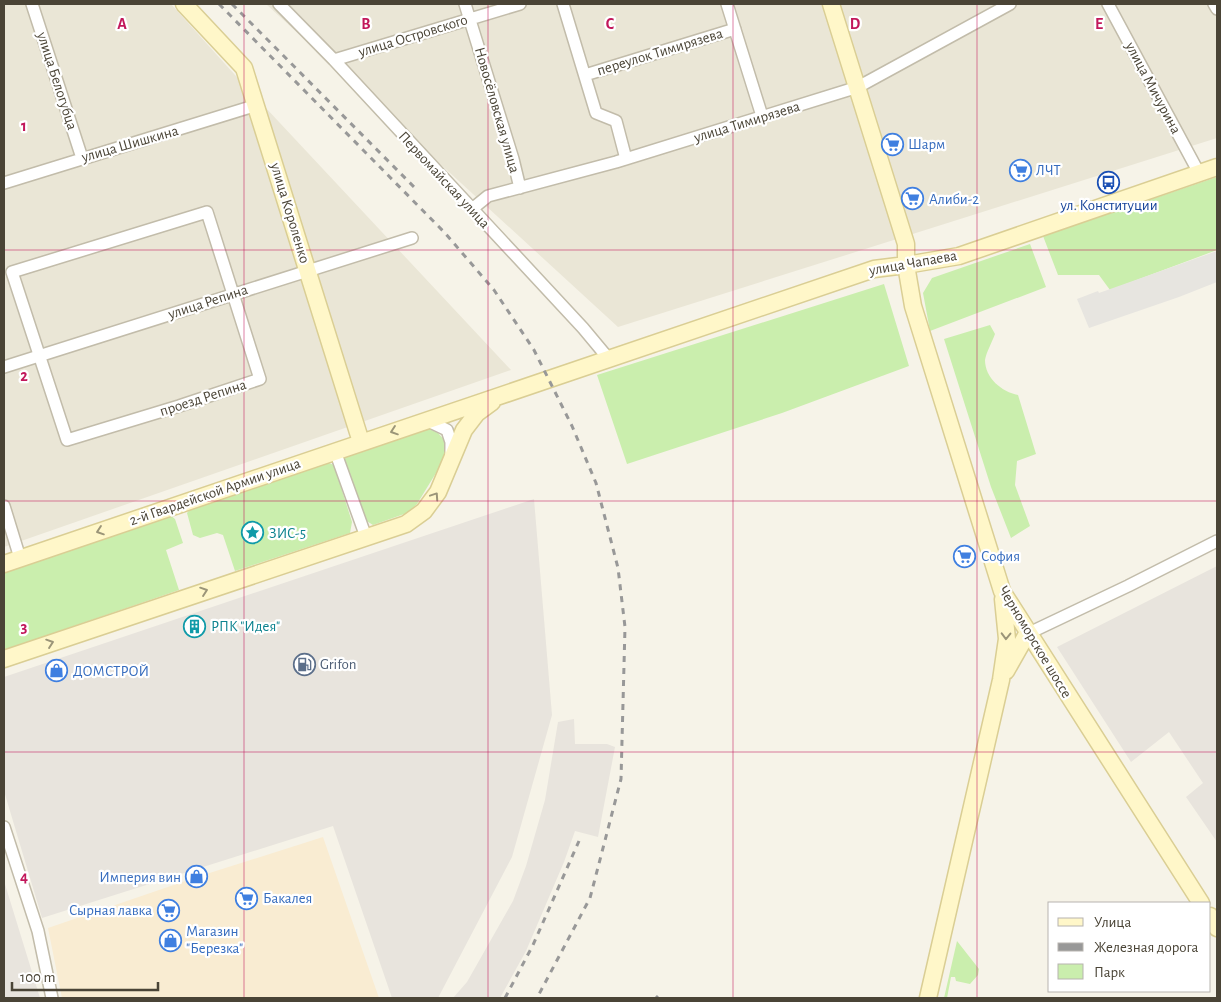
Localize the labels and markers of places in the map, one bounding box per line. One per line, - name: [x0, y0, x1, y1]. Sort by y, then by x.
- supermarket icon: Шарм: [880, 132, 904, 156]
- place label: Шарм: [908, 137, 945, 152]
- supermarket icon: ЛЧТ: [1008, 158, 1032, 182]
- place label: ЛЧТ: [1036, 163, 1061, 178]
- bus stop icon: ул. Конституции: [1097, 170, 1121, 194]
- supermarket icon: Алиби-2: [901, 187, 925, 211]
- place label: Алиби-2: [929, 192, 979, 207]
- place label: ул. Конституции: [1059, 198, 1158, 213]
- place icon: ЗИС-5: [241, 521, 265, 545]
- place label: ЗИС-5: [269, 526, 306, 541]
- supermarket icon: София: [953, 544, 977, 568]
- place label: София: [981, 549, 1020, 564]
- building icon: РПК "Идея": [183, 614, 207, 638]
- place label: РПК "Идея": [211, 619, 280, 634]
- fuel station icon: Grifon: [292, 652, 316, 676]
- place label: Grifon: [320, 657, 356, 672]
- shop icon: ДОМСТРОЙ: [45, 659, 69, 683]
- place label: ДОМСТРОЙ: [73, 664, 149, 679]
- shop icon: Империя вин: [185, 865, 209, 889]
- place label: Империя вин: [99, 870, 181, 885]
- supermarket icon: Бакалея: [235, 886, 259, 910]
- place label: Бакалея: [263, 891, 312, 906]
- supermarket icon: Сырная лавка: [156, 898, 180, 922]
- place label: Сырная лавка: [69, 903, 152, 918]
- place label: Магазин "Березка": [186, 924, 243, 956]
- shop icon: Магазин "Березка": [158, 928, 182, 952]

